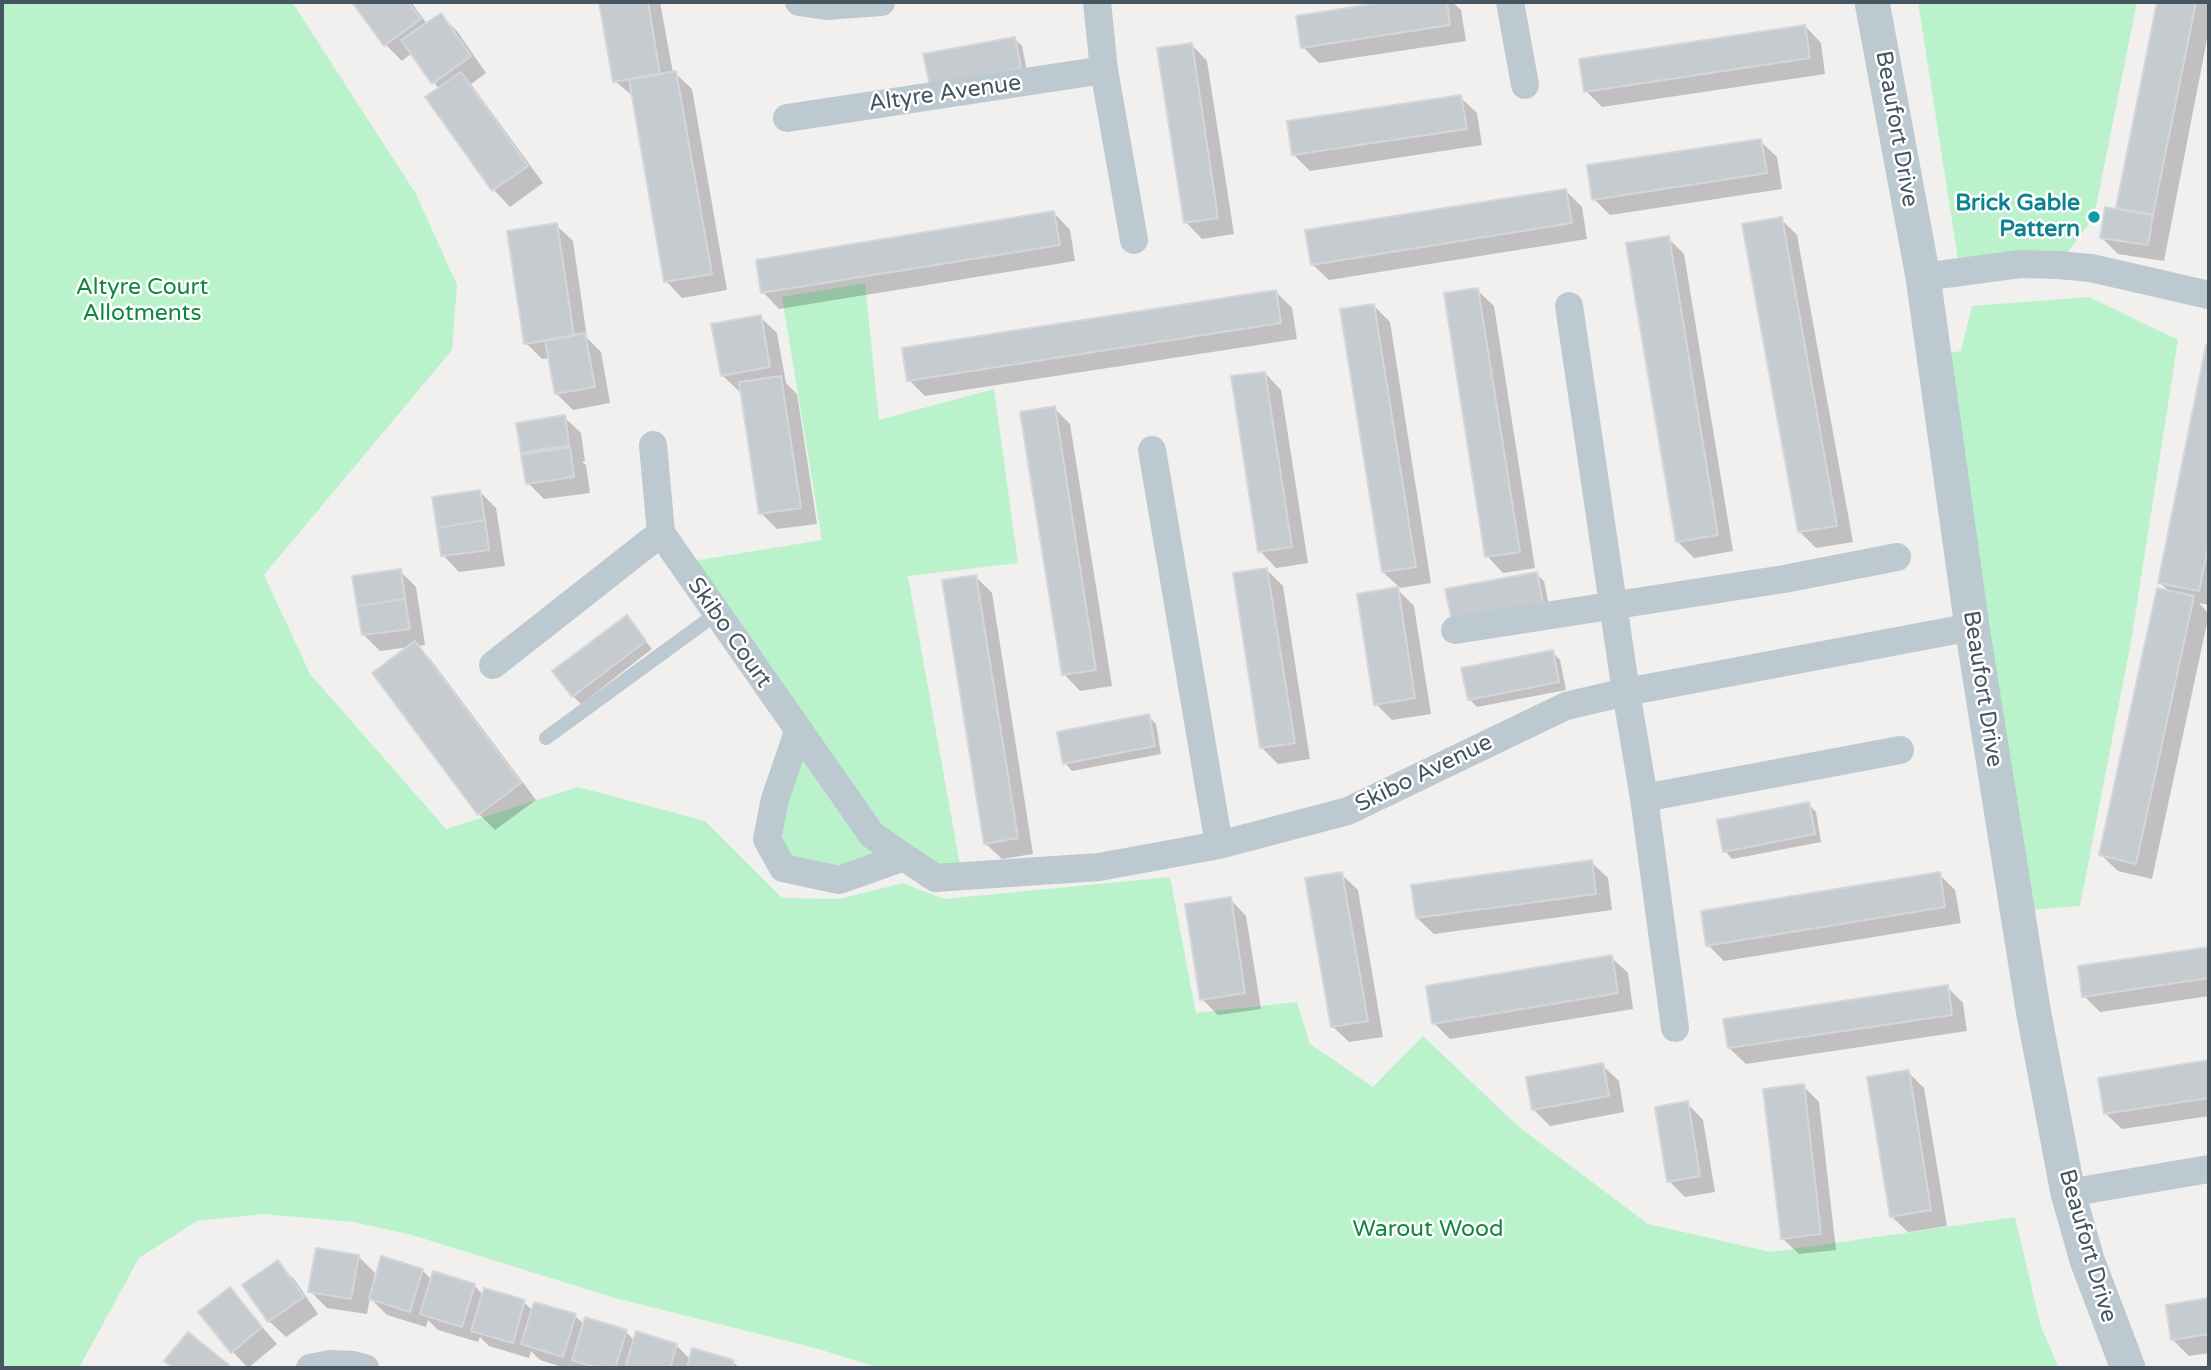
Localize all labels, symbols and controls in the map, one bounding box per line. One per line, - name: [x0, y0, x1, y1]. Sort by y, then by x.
- street label: Beaufort Drive: [1869, 49, 1923, 209]
- street label: Altyre Avenue: [867, 70, 1023, 118]
- place label: Brick Gable Pattern: [1955, 190, 2080, 244]
- marker: Brick Gable Pattern: [2086, 209, 2102, 225]
- park label: Altyre Court Allotments: [76, 274, 208, 328]
- street label: Skibo Court: [681, 573, 777, 693]
- street label: Beaufort Drive: [1956, 609, 2008, 769]
- street label: Skibo Avenue: [1351, 729, 1497, 819]
- street label: Beaufort Drive: [2052, 1166, 2122, 1326]
- park label: Warout Wood: [1352, 1216, 1504, 1244]

